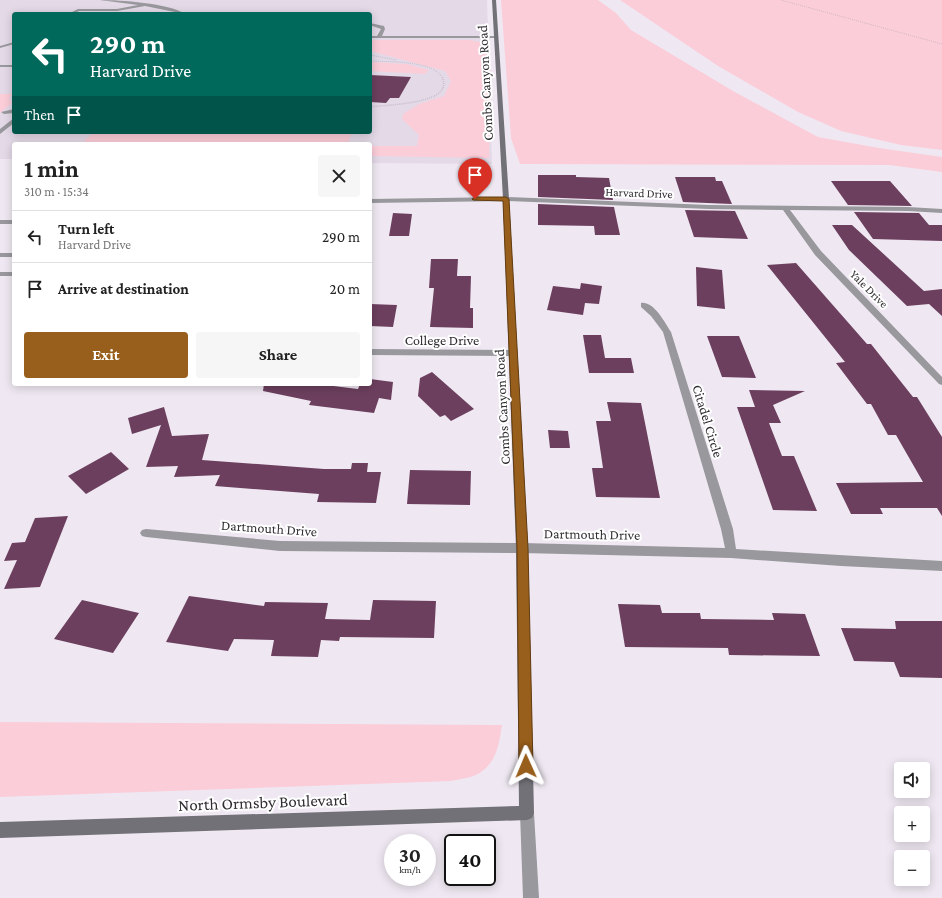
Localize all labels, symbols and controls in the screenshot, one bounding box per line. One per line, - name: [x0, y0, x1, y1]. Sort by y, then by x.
- street label: Combs Canyon Road: [474, 24, 496, 141]
- icon: left: [24, 28, 76, 80]
- text: 290 m: [90, 28, 166, 59]
- text: Harvard Drive: [90, 61, 191, 81]
- icon: arrive: [63, 104, 85, 126]
- text: Then: [24, 107, 55, 123]
- text: 1 min: [24, 155, 79, 182]
- button: close: [318, 155, 360, 197]
- pin: [458, 158, 492, 199]
- icon: arrive: [464, 164, 486, 186]
- text: 310 m · 15:34: [24, 184, 89, 199]
- street label: Harvard Drive: [605, 185, 673, 201]
- text: Turn left: [58, 221, 114, 237]
- icon: left: [24, 226, 46, 248]
- text: 290 m: [322, 229, 360, 245]
- text: Harvard Drive: [58, 237, 131, 252]
- street label: Yale Drive: [847, 267, 891, 311]
- icon: arrive: [24, 278, 46, 300]
- text: Arrive at destination: [58, 281, 189, 297]
- text: 20 m: [330, 281, 360, 297]
- button: Exit: [24, 332, 188, 378]
- button: Share: [196, 332, 360, 378]
- street label: College Drive: [405, 332, 479, 348]
- street label: Combs Canyon Road: [491, 348, 513, 465]
- street label: Citadel Circle: [689, 383, 727, 459]
- street label: Dartmouth Drive: [220, 517, 318, 539]
- street label: Dartmouth Drive: [544, 525, 640, 543]
- position arrow: [505, 745, 547, 787]
- map controls: [894, 762, 930, 886]
- button: sound: [894, 762, 930, 798]
- street label: North Ormsby Boulevard: [178, 790, 348, 815]
- button: +: [894, 806, 930, 842]
- speed limit sign: 40: [444, 834, 496, 886]
- text: 30: [399, 844, 421, 866]
- button: −: [894, 850, 930, 886]
- text: km/h: [399, 864, 421, 875]

